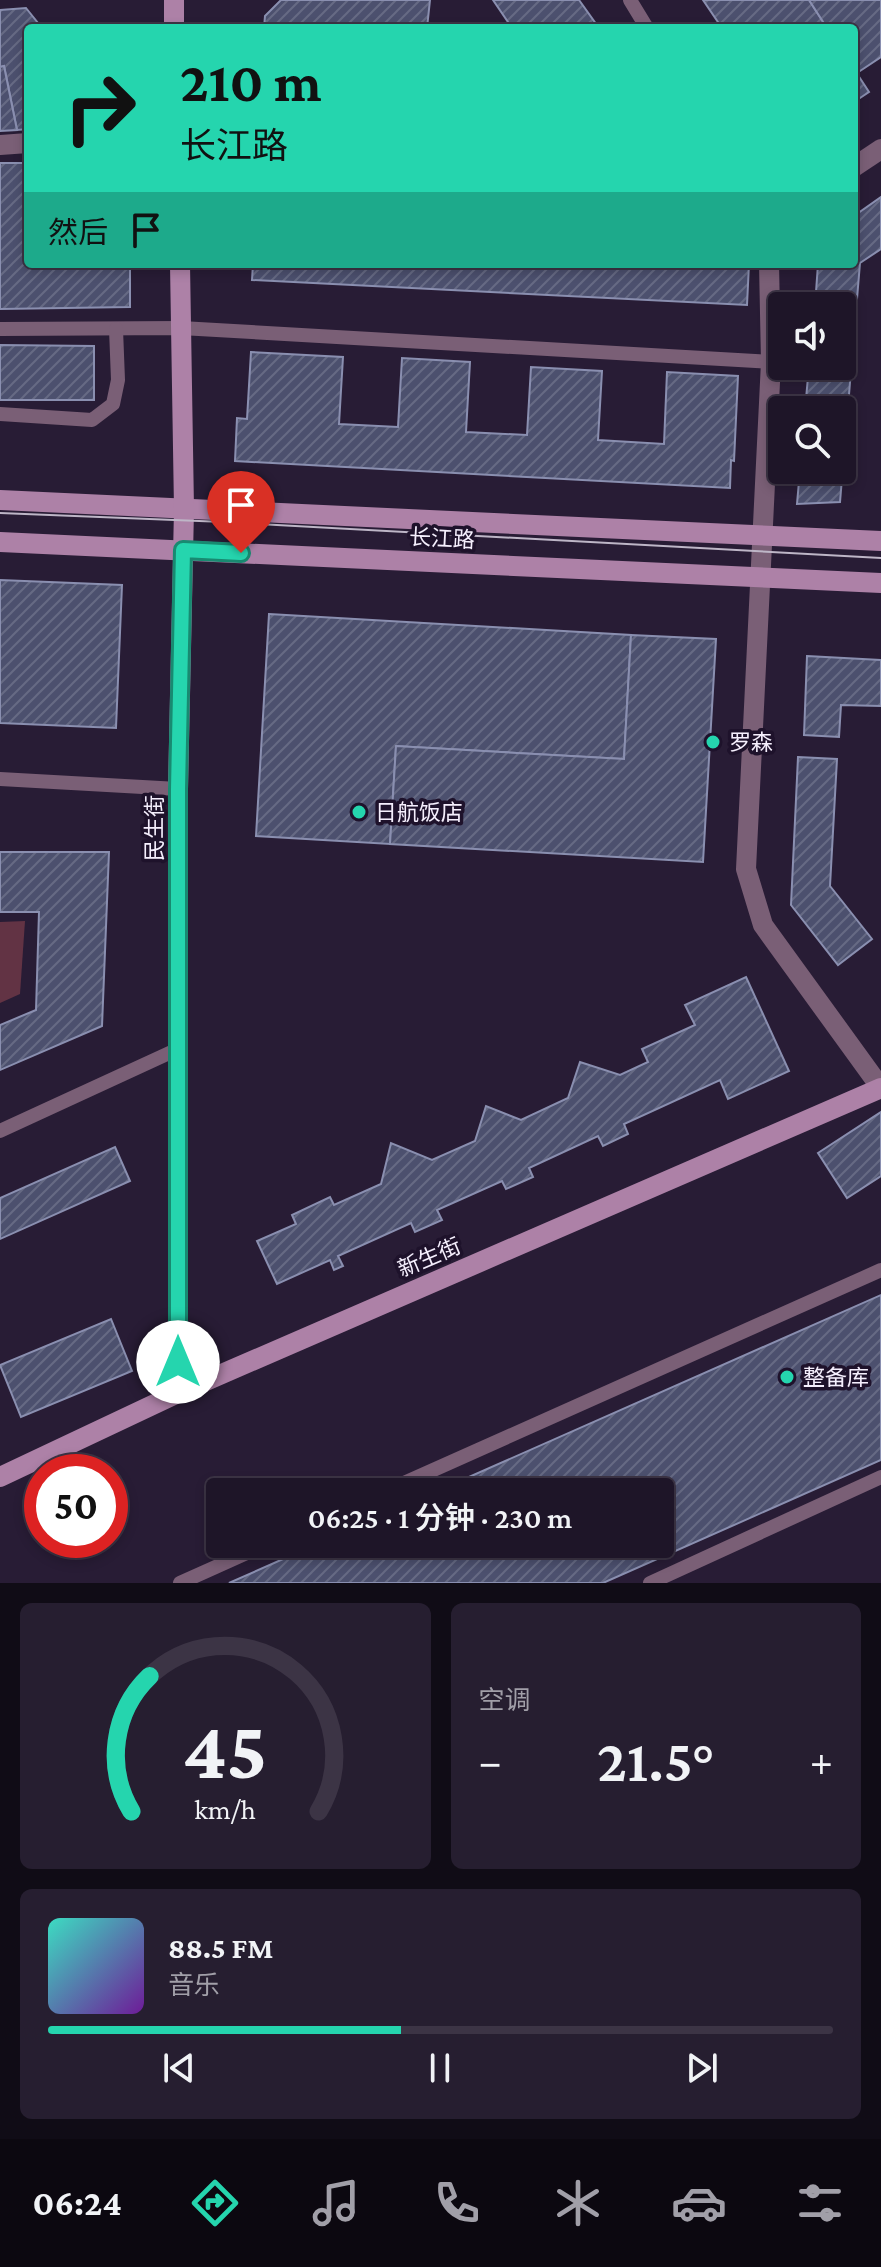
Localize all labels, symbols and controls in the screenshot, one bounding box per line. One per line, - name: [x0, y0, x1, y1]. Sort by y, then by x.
- text: 210 m: [180, 51, 322, 113]
- icon: right: [48, 56, 152, 160]
- text: 长江路: [180, 126, 288, 166]
- icon: arrive: [124, 208, 168, 252]
- text: 然后: [48, 216, 108, 249]
- map controls: [768, 292, 856, 484]
- button: sound: [768, 292, 856, 380]
- button: search: [768, 396, 856, 484]
- pin: [207, 471, 275, 553]
- icon: arrive: [219, 483, 263, 527]
- street label: 长江路: [408, 524, 476, 553]
- place label: 罗森: [729, 730, 773, 755]
- marker: 罗森: [704, 733, 722, 751]
- street label: 民生街: [142, 795, 167, 861]
- place label: 日航饭店: [375, 800, 463, 825]
- marker: 日航饭店: [350, 803, 368, 821]
- street label: 新生街: [394, 1233, 464, 1282]
- position arrow: [136, 1320, 220, 1404]
- place label: 整备库: [803, 1365, 869, 1390]
- marker: 整备库: [778, 1368, 796, 1386]
- speed limit sign: 50: [24, 1454, 128, 1558]
- text: 06:25 · 1 分钟 · 230 m: [308, 1501, 572, 1534]
- text: 空调: [479, 1686, 531, 1715]
- text: 45: [183, 1703, 268, 1796]
- text: 21.5°: [597, 1727, 714, 1794]
- text: −: [479, 1737, 502, 1785]
- text: +: [810, 1737, 833, 1785]
- text: km/h: [194, 1793, 256, 1825]
- text: 88.5 FM: [168, 1931, 273, 1964]
- text: 音乐: [168, 1971, 220, 2000]
- icon: previous: [157, 2046, 201, 2090]
- icon: pause: [418, 2046, 462, 2090]
- icon: next: [680, 2046, 724, 2090]
- icon: directions: [187, 2175, 243, 2231]
- icon: music: [308, 2175, 364, 2231]
- icon: phone: [429, 2175, 485, 2231]
- icon: climate: [550, 2175, 606, 2231]
- icon: car: [671, 2175, 727, 2231]
- icon: filters: [792, 2175, 848, 2231]
- text: 06:24: [33, 2183, 122, 2223]

